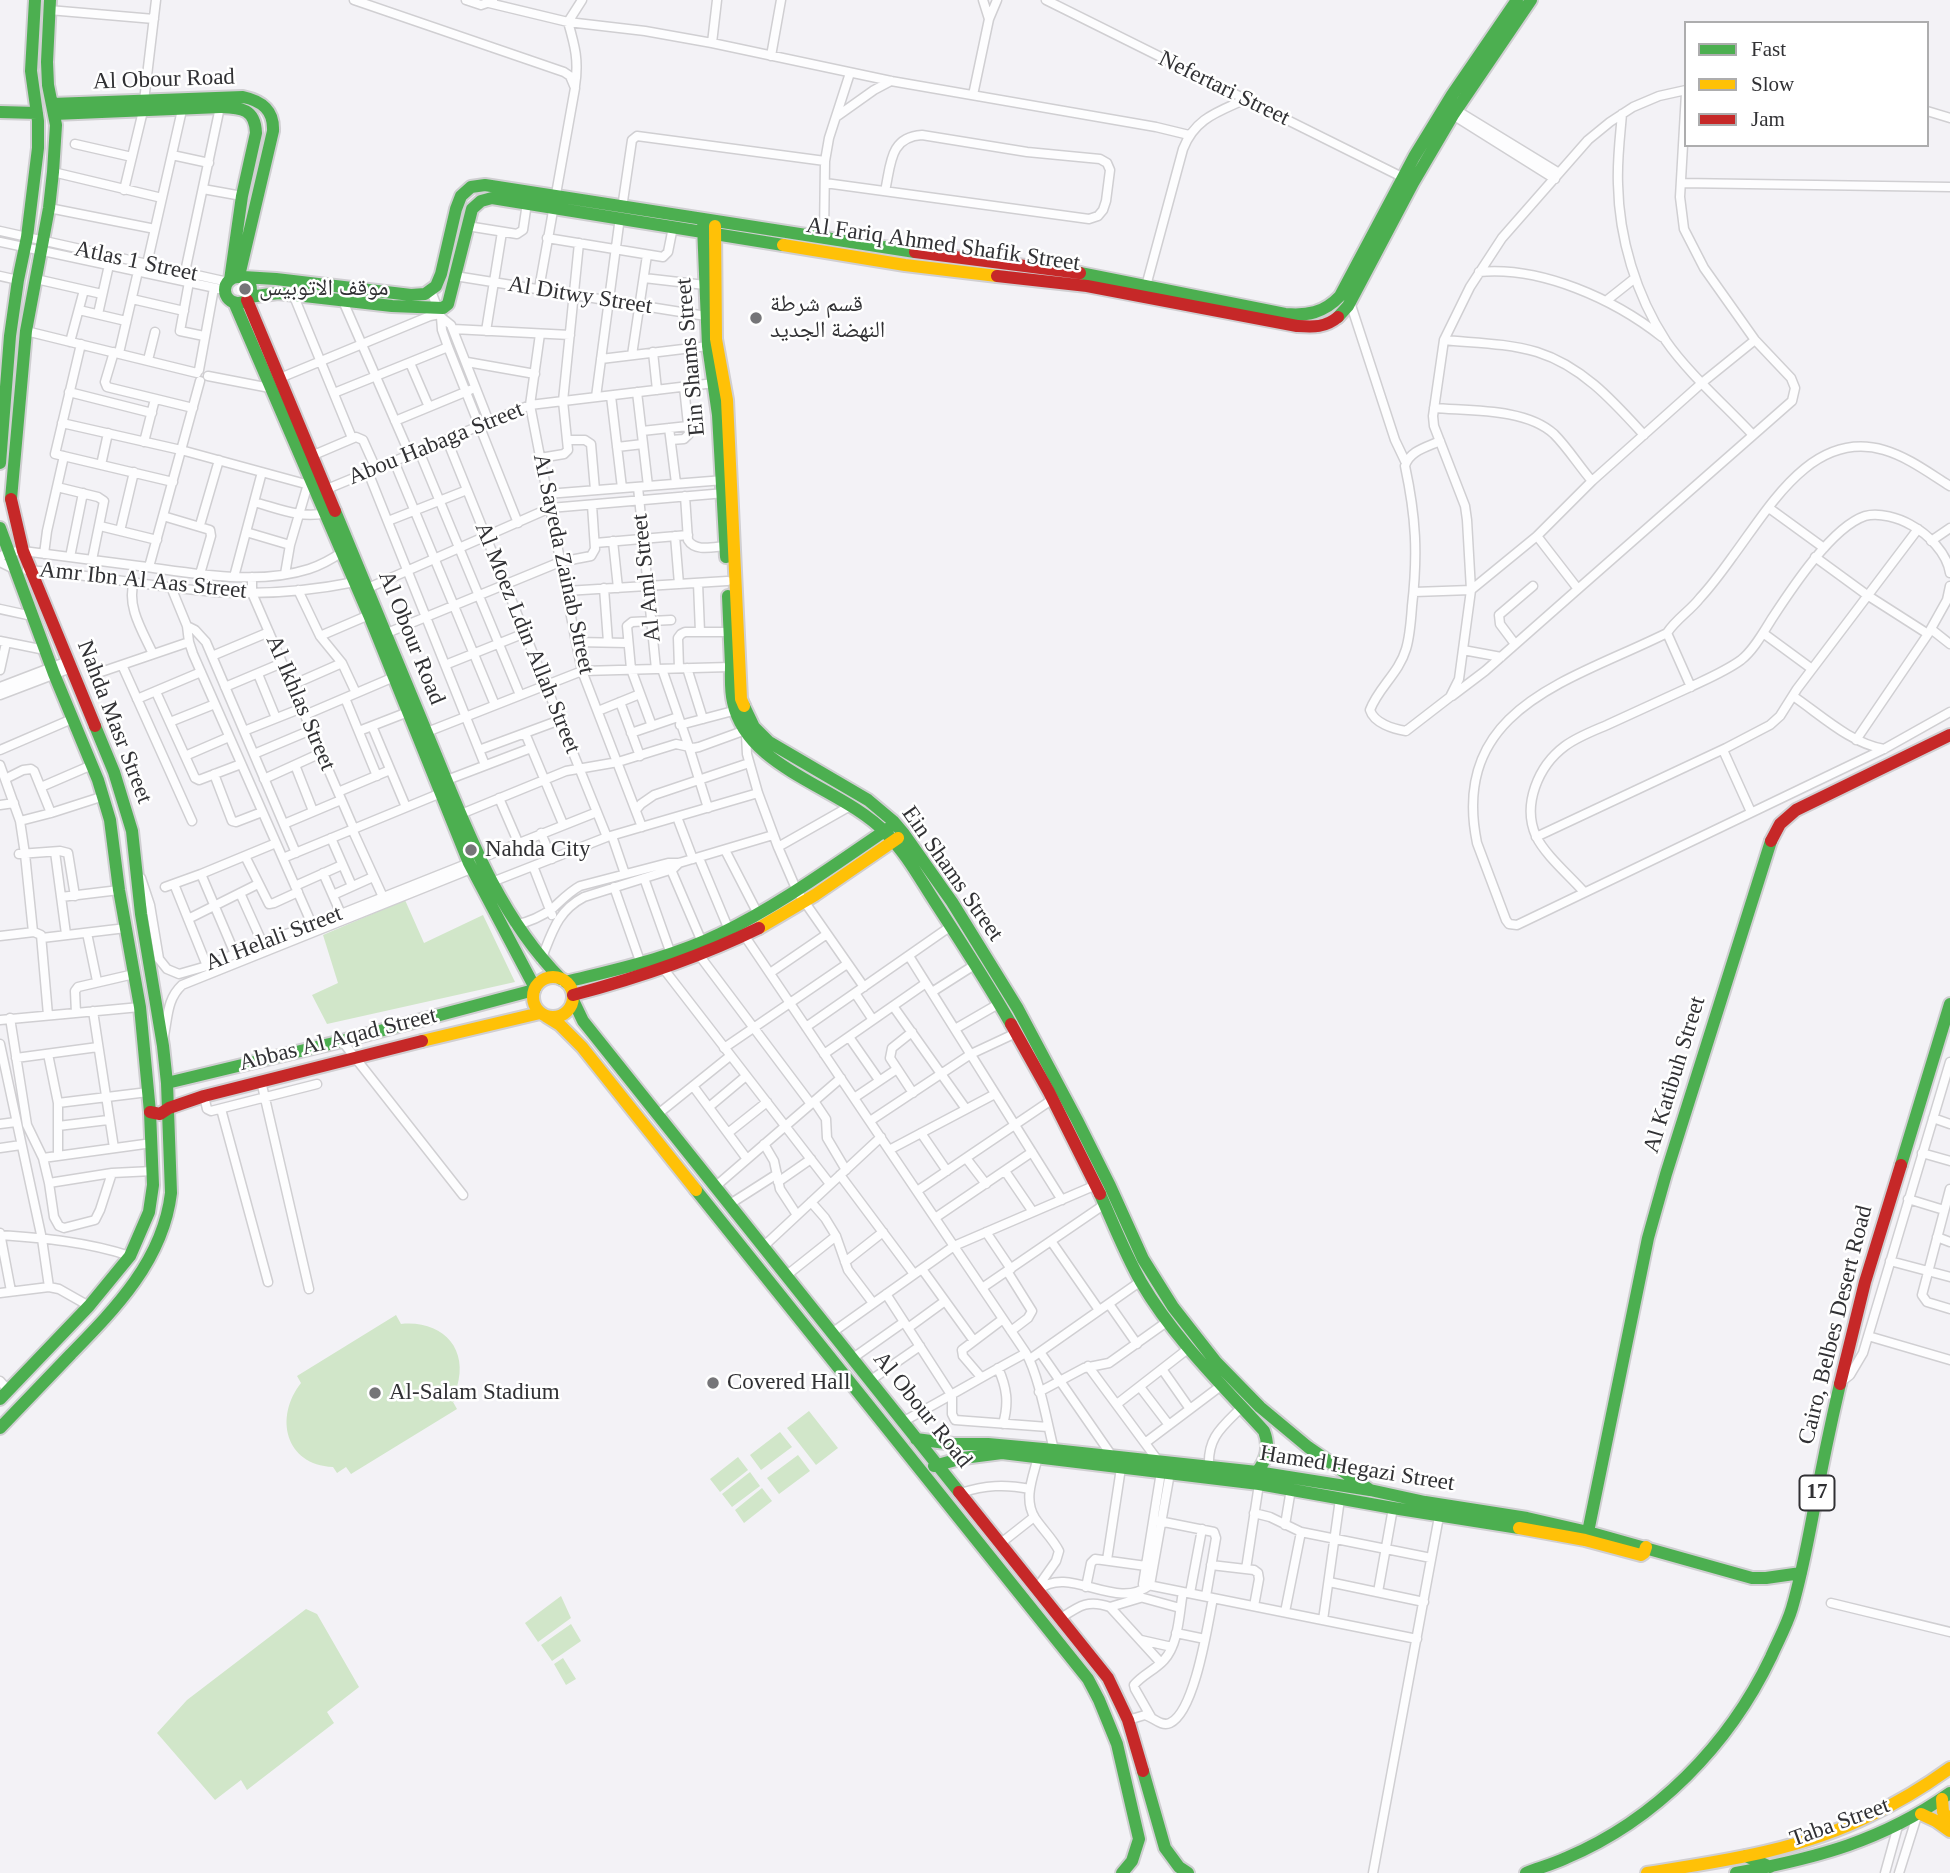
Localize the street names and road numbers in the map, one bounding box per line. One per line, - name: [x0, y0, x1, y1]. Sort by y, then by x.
- street label: Nefertari Street: [1154, 45, 1294, 133]
- street label: Al Obour Road: [93, 64, 235, 96]
- street label: Al Fariq Ahmed Shafik Street: [804, 212, 1082, 278]
- street label: Atlas 1 Street: [72, 235, 200, 289]
- street label: Al Ditwy Street: [506, 271, 654, 321]
- street label: Ein Shams Street: [670, 277, 712, 437]
- street label: Abou Habaga Street: [344, 396, 528, 492]
- street label: Al Sayeda Zainab Street: [526, 451, 600, 677]
- street label: Al Aml Street: [627, 512, 667, 644]
- street label: Al Moez Ldin Allah Street: [468, 519, 586, 757]
- street label: Amr Ibn Al Aas Street: [38, 556, 248, 606]
- street label: Al Obour Road: [372, 567, 450, 709]
- street label: Al Ikhlas Street: [259, 631, 341, 775]
- street label: Nahda Masr Street: [70, 637, 158, 807]
- street label: Ein Shams Street: [895, 801, 1009, 947]
- street label: Al Helali Street: [202, 900, 346, 978]
- street label: Al Katibuh Street: [1638, 993, 1712, 1157]
- street label: Abbas Al Aqad Street: [236, 1002, 440, 1078]
- street label: Cairo, Belbes Desert Road: [1793, 1203, 1879, 1447]
- street label: Al Obour Road: [867, 1346, 977, 1474]
- street label: Hamed Hegazi Street: [1258, 1440, 1456, 1498]
- road number: 17: [1800, 1476, 1834, 1510]
- street label: Taba Street: [1787, 1792, 1893, 1854]

